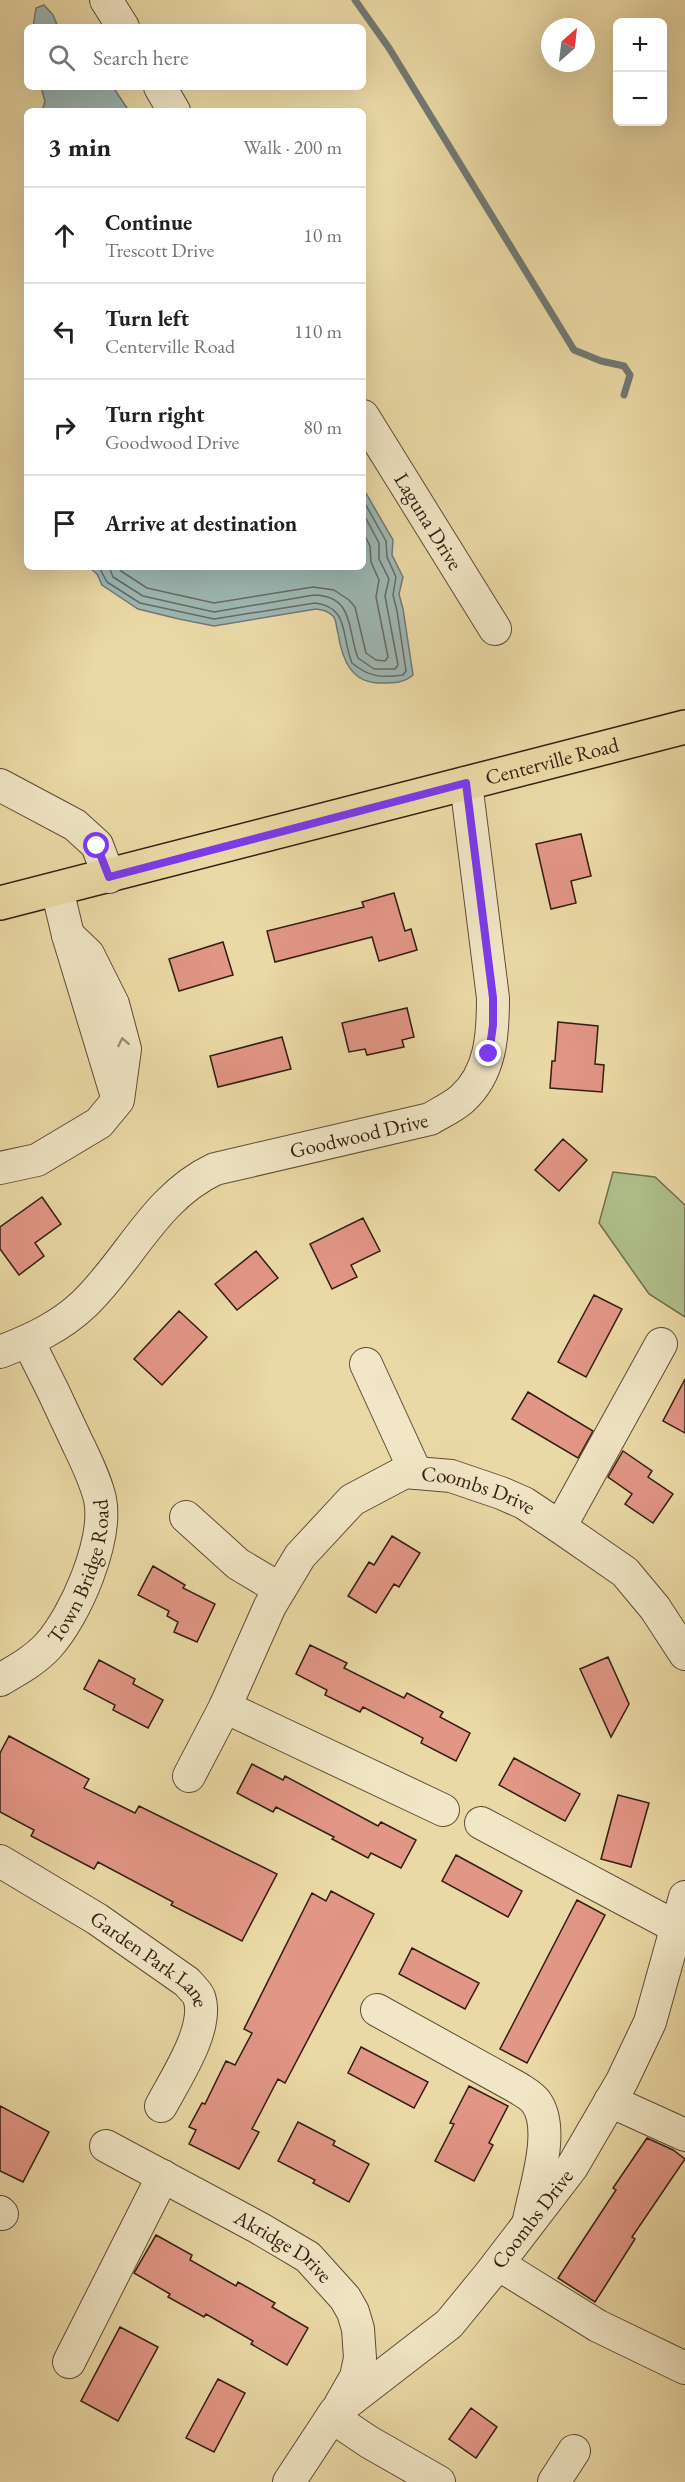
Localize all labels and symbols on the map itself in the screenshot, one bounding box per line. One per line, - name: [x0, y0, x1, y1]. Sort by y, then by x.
- north arrow: [541, 18, 595, 72]
- street label: Laguna Drive: [388, 468, 469, 575]
- street label: Centerville Road: [482, 730, 622, 791]
- route start: [83, 832, 109, 858]
- one-way arrow: [117, 1038, 130, 1048]
- route end: [475, 1040, 501, 1066]
- street label: Goodwood Drive: [287, 1106, 431, 1164]
- street label: Coombs Drive: [420, 1459, 541, 1520]
- street label: Town Bridge Road: [41, 1498, 114, 1649]
- street label: Garden Park Lane: [85, 1904, 215, 2009]
- street label: Coombs Drive: [485, 2163, 579, 2274]
- street label: Akridge Drive: [229, 2203, 339, 2288]

